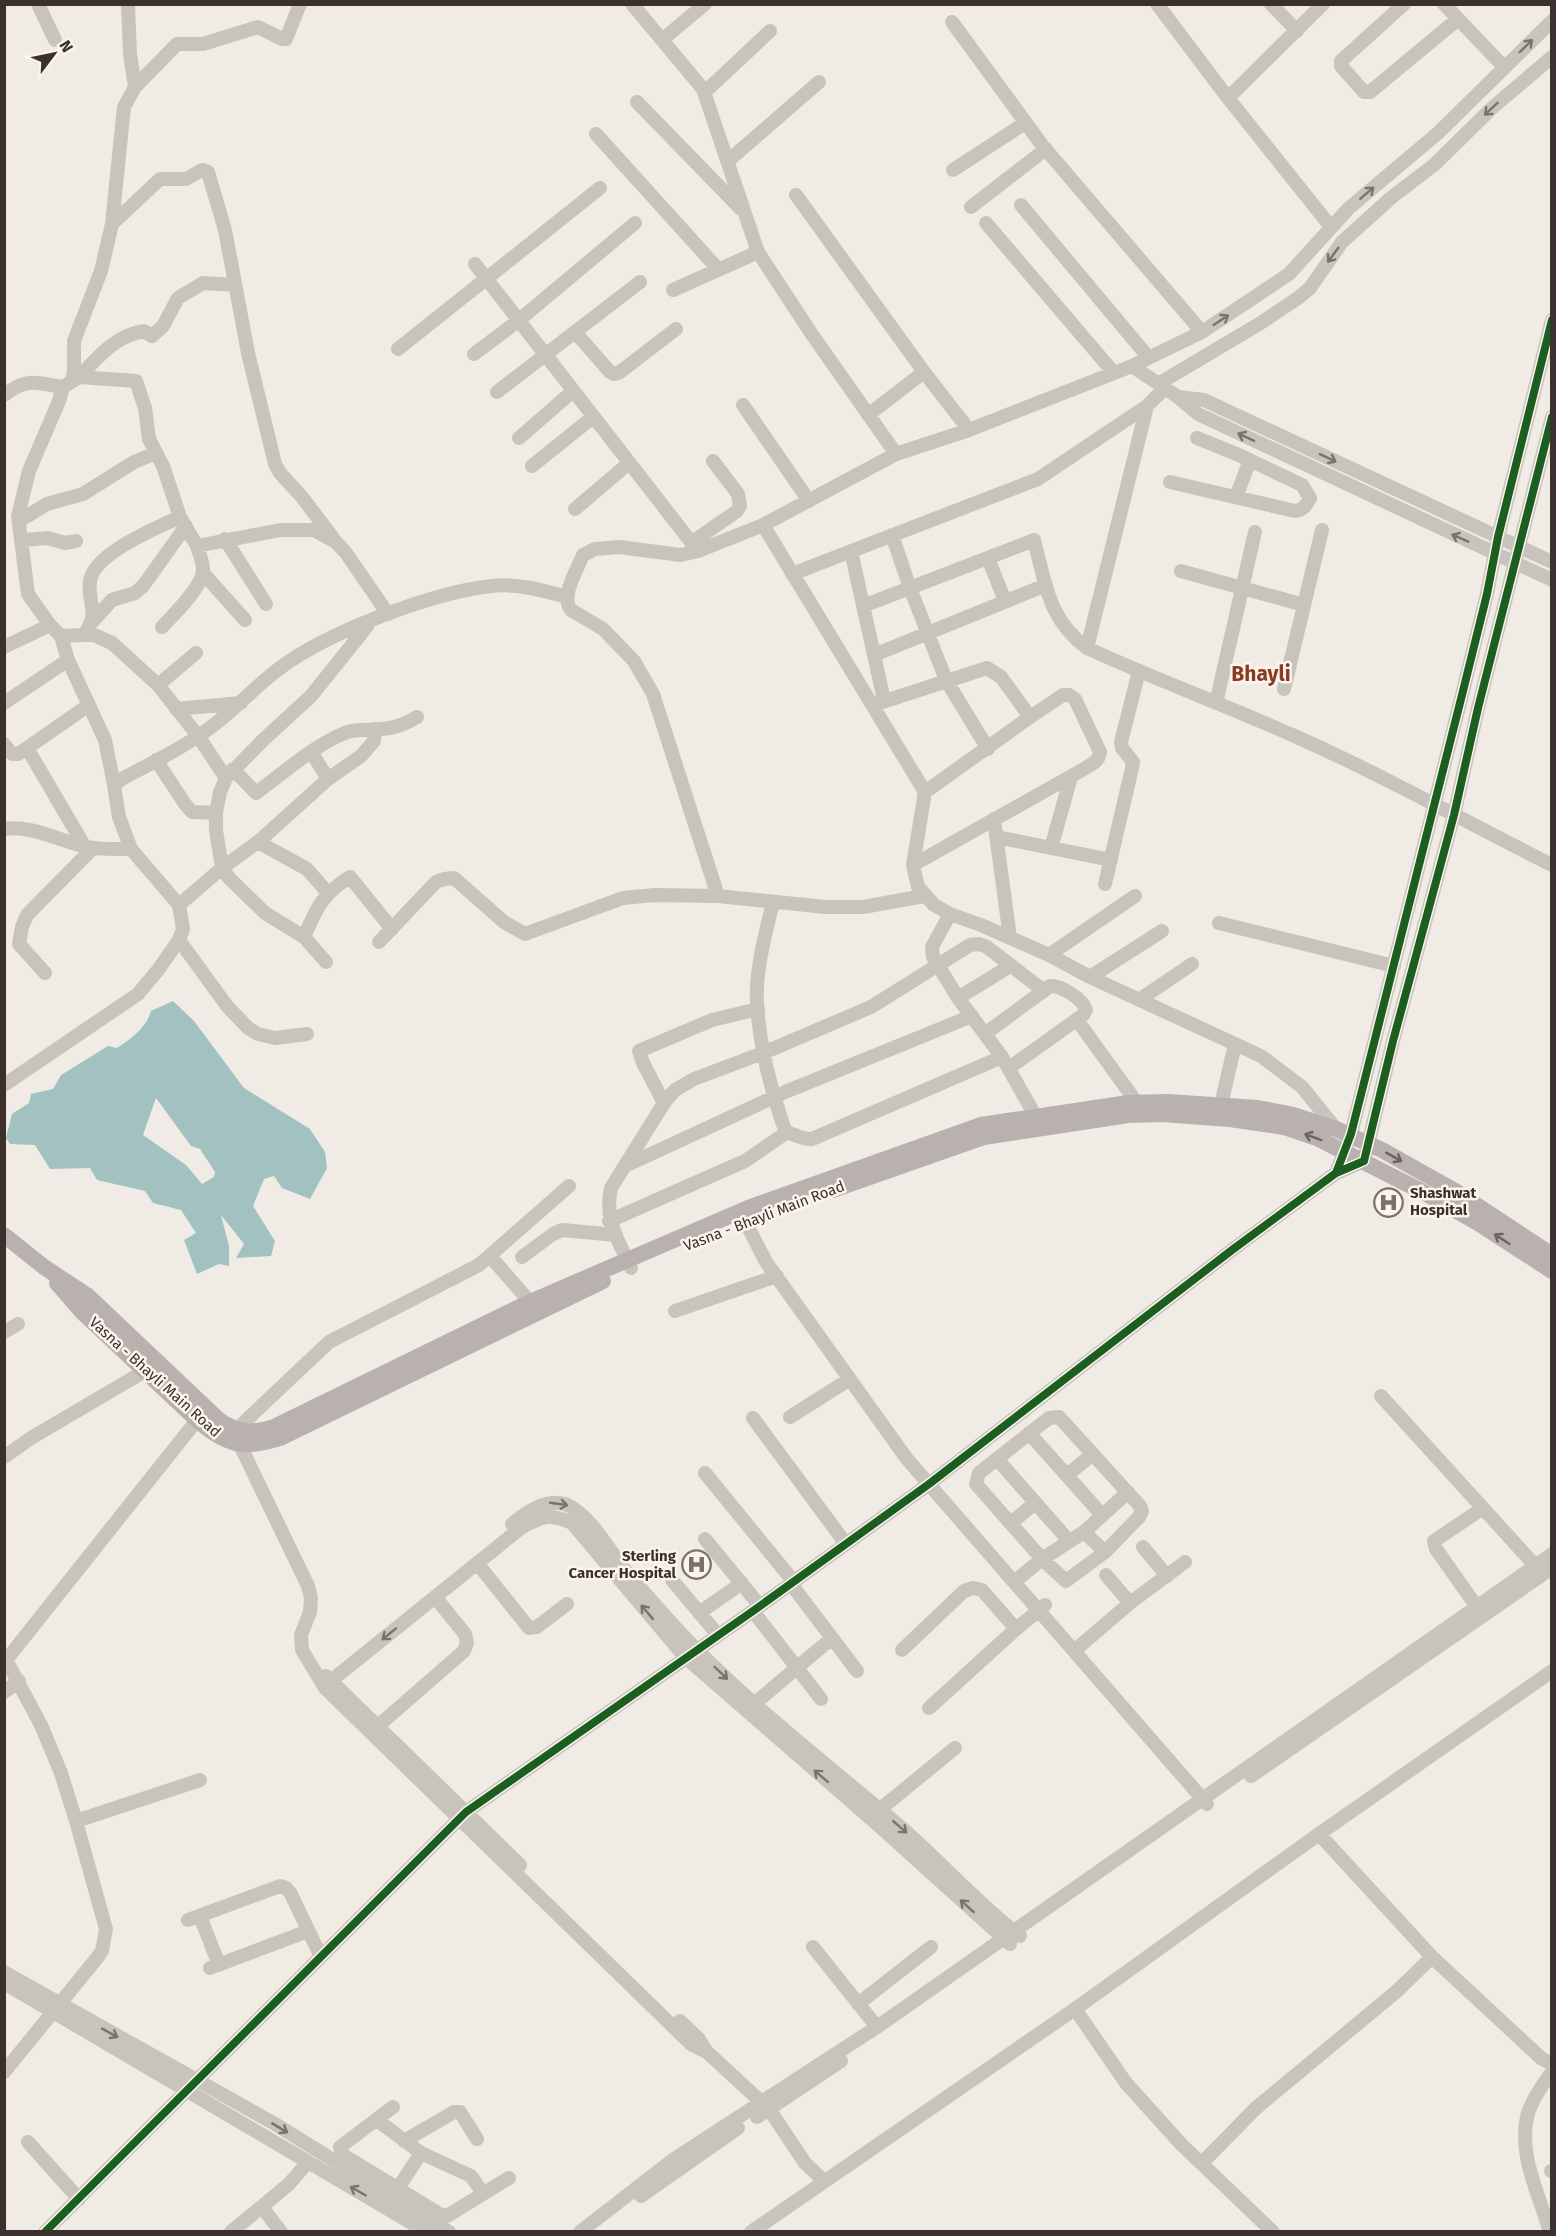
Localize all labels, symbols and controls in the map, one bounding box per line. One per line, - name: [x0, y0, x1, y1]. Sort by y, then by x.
- north arrow: [24, 24, 84, 84]
- text: N: [55, 37, 77, 56]
- one-way arrow: [1518, 39, 1533, 54]
- one-way arrow: [1484, 102, 1499, 116]
- one-way arrow: [1359, 186, 1374, 200]
- one-way arrow: [1327, 246, 1339, 263]
- one-way arrow: [1212, 313, 1229, 325]
- one-way arrow: [1237, 431, 1255, 443]
- one-way arrow: [1319, 453, 1337, 465]
- one-way arrow: [1451, 532, 1469, 544]
- district label: Bhayli: [1231, 661, 1291, 687]
- one-way arrow: [1304, 1131, 1322, 1142]
- one-way arrow: [1385, 1152, 1403, 1163]
- street label: Vasna - Bhayli Main Road: [681, 1177, 847, 1255]
- place label: Shashwat Hospital: [1410, 1184, 1476, 1219]
- hospital icon: Shashwat Hospital: [1373, 1186, 1405, 1218]
- one-way arrow: [1495, 1233, 1511, 1245]
- street label: Vasna - Bhayli Main Road: [85, 1313, 225, 1441]
- one-way arrow: [549, 1499, 568, 1510]
- place label: Sterling Cancer Hospital: [569, 1547, 677, 1582]
- hospital icon: Sterling Cancer Hospital: [681, 1549, 713, 1581]
- one-way arrow: [640, 1605, 654, 1620]
- one-way arrow: [382, 1627, 397, 1641]
- one-way arrow: [713, 1665, 728, 1679]
- one-way arrow: [814, 1769, 829, 1783]
- one-way arrow: [892, 1821, 908, 1834]
- one-way arrow: [960, 1899, 975, 1913]
- one-way arrow: [101, 2027, 118, 2039]
- one-way arrow: [271, 2122, 288, 2134]
- one-way arrow: [350, 2185, 367, 2197]

